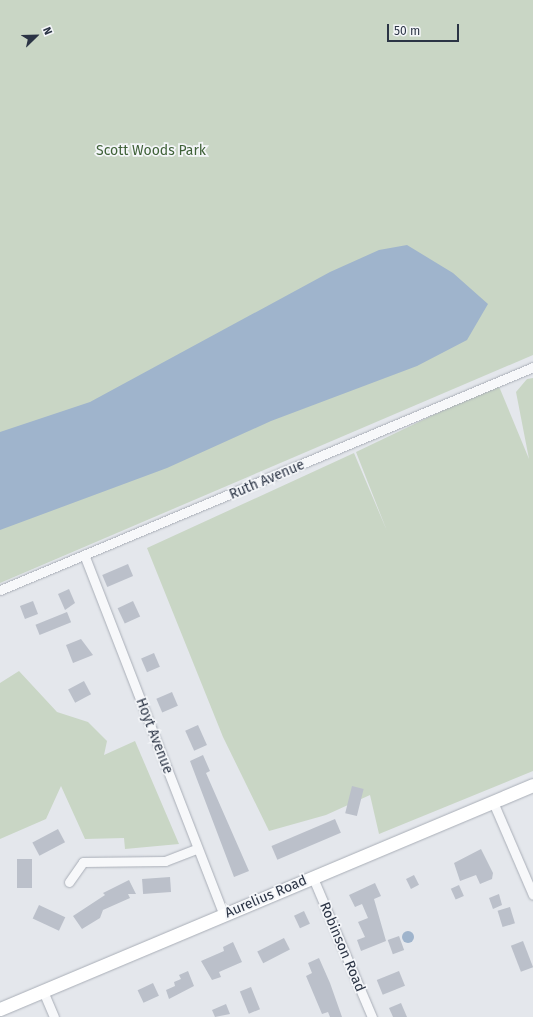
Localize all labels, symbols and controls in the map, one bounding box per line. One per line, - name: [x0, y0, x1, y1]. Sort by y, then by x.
- north arrow: [16, 16, 56, 56]
- scale bar: [389, 16, 461, 42]
- text: 50 m: [394, 24, 420, 38]
- text: N: [40, 25, 55, 37]
- park label: Scott Woods Park: [96, 143, 206, 159]
- street label: Ruth Avenue: [227, 457, 307, 503]
- street label: Hoyt Avenue: [132, 696, 176, 776]
- street label: Aurelius Road: [222, 872, 310, 922]
- street label: Robinson Road: [316, 900, 368, 994]

